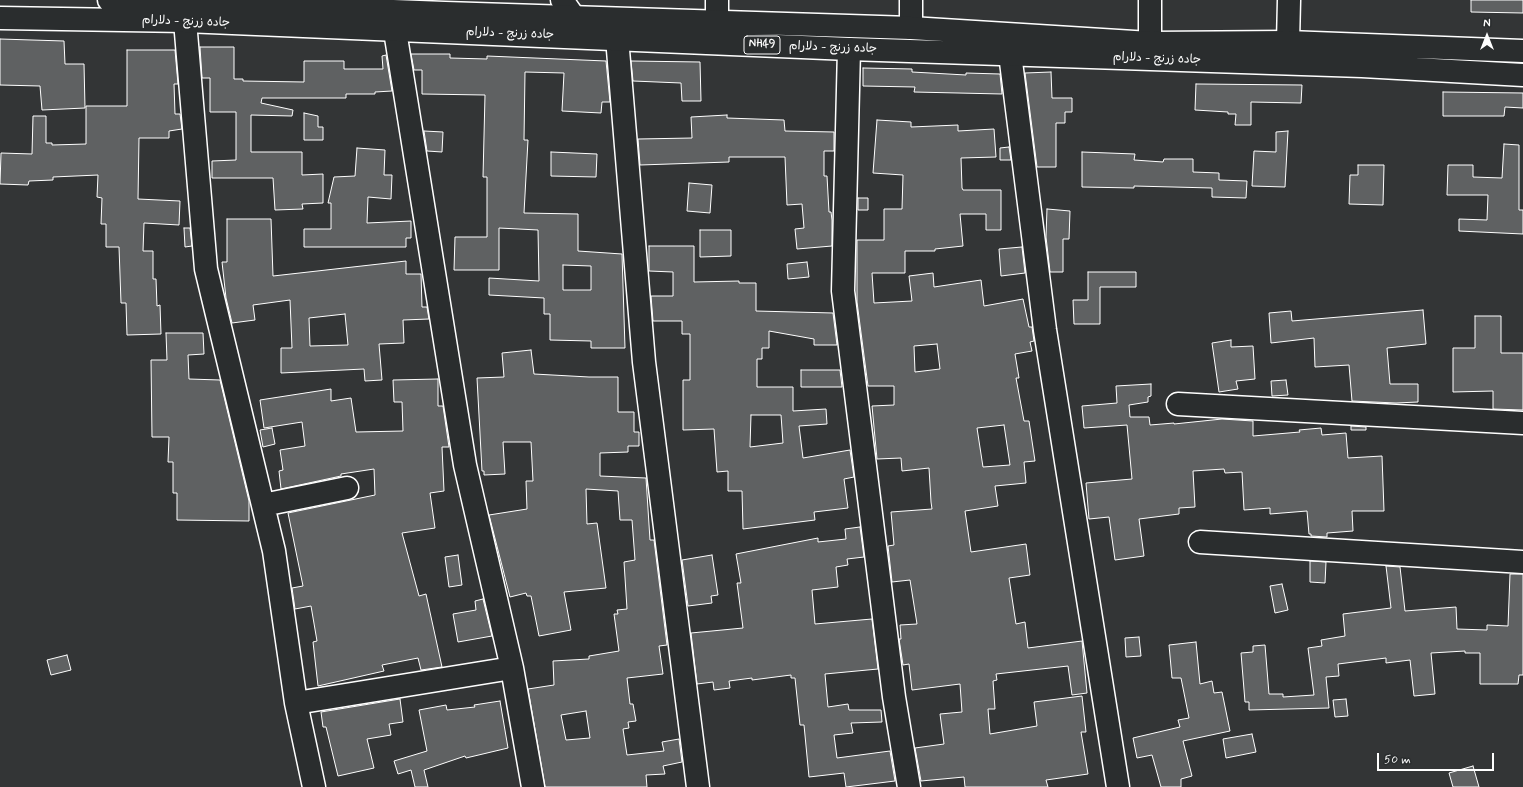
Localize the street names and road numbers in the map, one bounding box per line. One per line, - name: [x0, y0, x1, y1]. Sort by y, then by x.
- street label: جاده زرنج - دلارام: [142, 13, 230, 31]
- street label: جاده زرنج - دلارام: [466, 25, 554, 43]
- road number: NH49: [744, 36, 780, 54]
- street label: جاده زرنج - دلارام: [789, 39, 877, 57]
- street label: جاده زرنج - دلارام: [1113, 50, 1201, 68]

